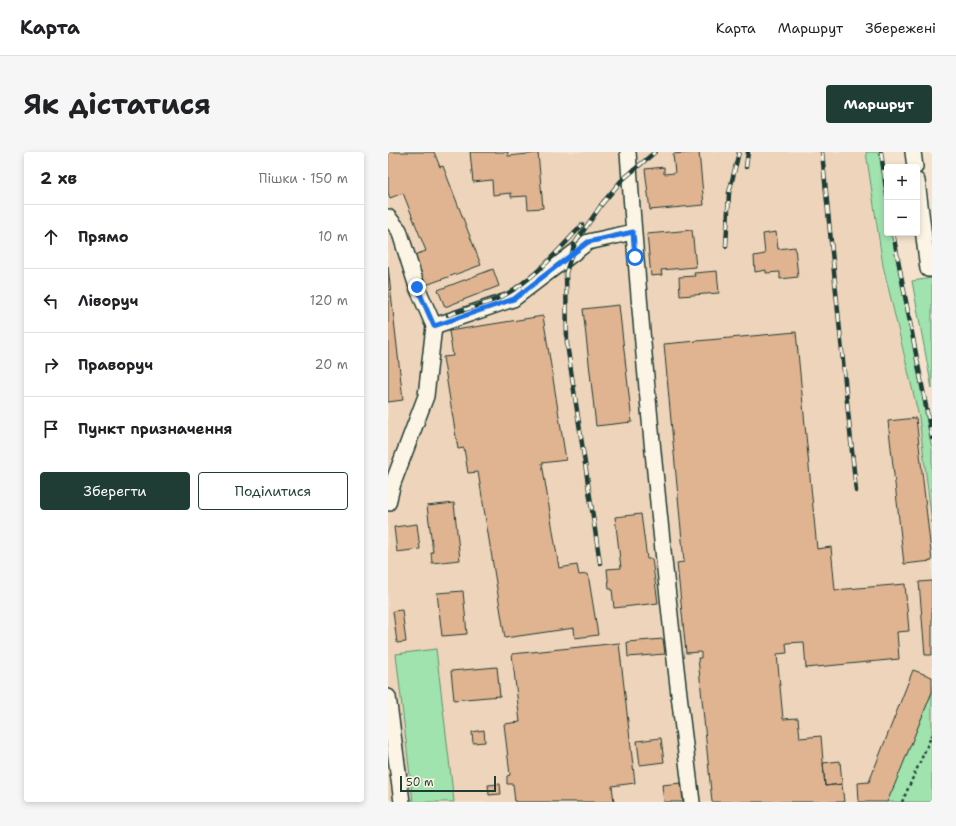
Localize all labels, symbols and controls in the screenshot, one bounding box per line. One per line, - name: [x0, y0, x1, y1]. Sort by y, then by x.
- text: Карта: [20, 15, 80, 40]
- text: Карта: [716, 19, 756, 37]
- text: Маршрут: [778, 19, 843, 37]
- text: Збережені: [865, 19, 936, 37]
- text: Як дістатися: [24, 85, 211, 123]
- button: Маршрут: [826, 85, 932, 123]
- map controls: [884, 164, 920, 236]
- button: +: [884, 164, 920, 200]
- text: 2 хв: [40, 167, 77, 189]
- text: Пішки · 150 m: [259, 170, 348, 187]
- button: −: [884, 200, 920, 236]
- icon: ahead: [40, 226, 62, 248]
- text: Прямо: [78, 227, 128, 247]
- text: 10 m: [318, 228, 348, 245]
- route start: [626, 248, 644, 266]
- route end: [408, 278, 426, 296]
- icon: left: [40, 290, 62, 312]
- text: Ліворуч: [78, 291, 138, 311]
- text: 120 m: [310, 292, 348, 309]
- icon: right: [40, 354, 62, 376]
- text: Праворуч: [78, 355, 153, 375]
- text: 20 m: [315, 356, 348, 373]
- icon: arrive: [40, 418, 62, 440]
- text: Пункт призначення: [78, 419, 233, 439]
- button: Зберегти: [40, 472, 190, 510]
- button: Поділитися: [198, 472, 348, 510]
- scale bar: [400, 774, 496, 793]
- text: 50 m: [406, 775, 434, 790]

